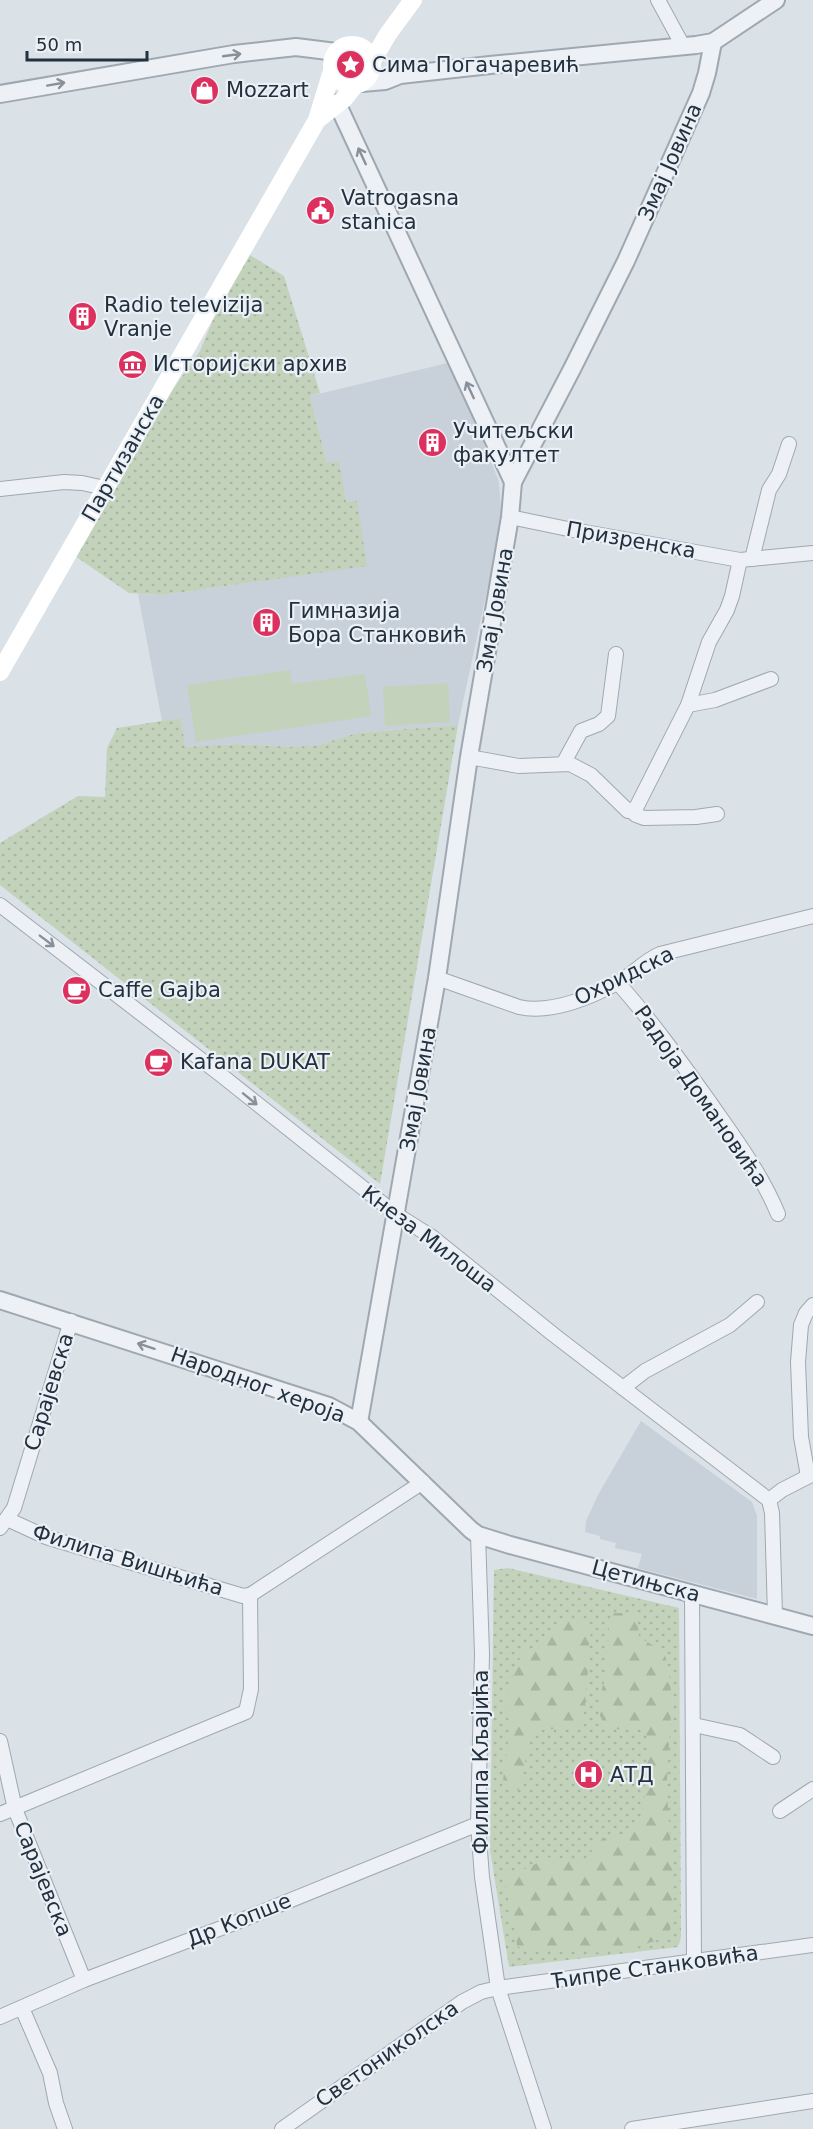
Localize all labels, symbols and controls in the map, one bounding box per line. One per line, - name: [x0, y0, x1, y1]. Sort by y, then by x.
- scale bar: [27, 24, 147, 62]
- text: 50 m: [36, 34, 82, 55]
- one-way arrow: [222, 49, 241, 60]
- place icon: Сима Погачаревић: [335, 49, 367, 81]
- place label: Сима Погачаревић: [372, 53, 579, 77]
- shop icon: Mozzart: [189, 74, 221, 106]
- place label: Mozzart: [226, 78, 309, 102]
- one-way arrow: [46, 79, 65, 90]
- street label: Змај Јовина: [633, 99, 707, 225]
- one-way arrow: [356, 148, 368, 166]
- place label: Vatrogasna stanica: [341, 186, 459, 234]
- public building icon: Vatrogasna stanica: [304, 194, 336, 226]
- place label: Radio televizija Vranje: [104, 293, 263, 341]
- building icon: Radio televizija Vranje: [67, 301, 99, 333]
- museum icon: Историјски архив: [116, 348, 148, 380]
- place label: Историјски архив: [153, 352, 347, 376]
- one-way arrow: [464, 382, 476, 400]
- street label: Партизанска: [77, 390, 169, 526]
- place label: Учитељски факултет: [453, 419, 574, 467]
- building icon: Учитељски факултет: [416, 427, 448, 459]
- street label: Призренска: [564, 517, 698, 563]
- street label: Змај Јовина: [472, 546, 518, 674]
- place label: Гимназија Бора Станковић: [288, 599, 467, 647]
- building icon: Гимназија Бора Станковић: [251, 607, 283, 639]
- one-way arrow: [38, 934, 54, 947]
- street label: Охридска: [570, 942, 678, 1010]
- cafe icon: Caffe Gajba: [61, 974, 93, 1006]
- place label: Caffe Gajba: [98, 978, 221, 1002]
- street label: Радоја Домановића: [629, 1001, 773, 1191]
- street label: Змај Јовина: [395, 1025, 441, 1153]
- cafe icon: Kafana DUKAT: [143, 1046, 175, 1078]
- place label: Kafana DUKAT: [180, 1050, 330, 1074]
- one-way arrow: [242, 1092, 257, 1106]
- street label: Кнеза Милоша: [357, 1181, 501, 1297]
- street label: Сарајевска: [20, 1330, 78, 1454]
- one-way arrow: [137, 1340, 156, 1351]
- street label: Народног хероја: [168, 1342, 348, 1428]
- street label: Филипа Вишњића: [30, 1520, 226, 1600]
- street label: Цетињска: [589, 1555, 703, 1607]
- street label: Филипа Кљајића: [469, 1670, 493, 1854]
- hospital icon: АТД: [573, 1759, 605, 1791]
- place label: АТД: [610, 1763, 654, 1787]
- street label: Сарајевска: [9, 1818, 77, 1940]
- street label: Др Копше: [183, 1888, 295, 1952]
- street label: Ћипре Станковића: [549, 1941, 760, 1994]
- street label: Светониколска: [311, 1996, 463, 2112]

